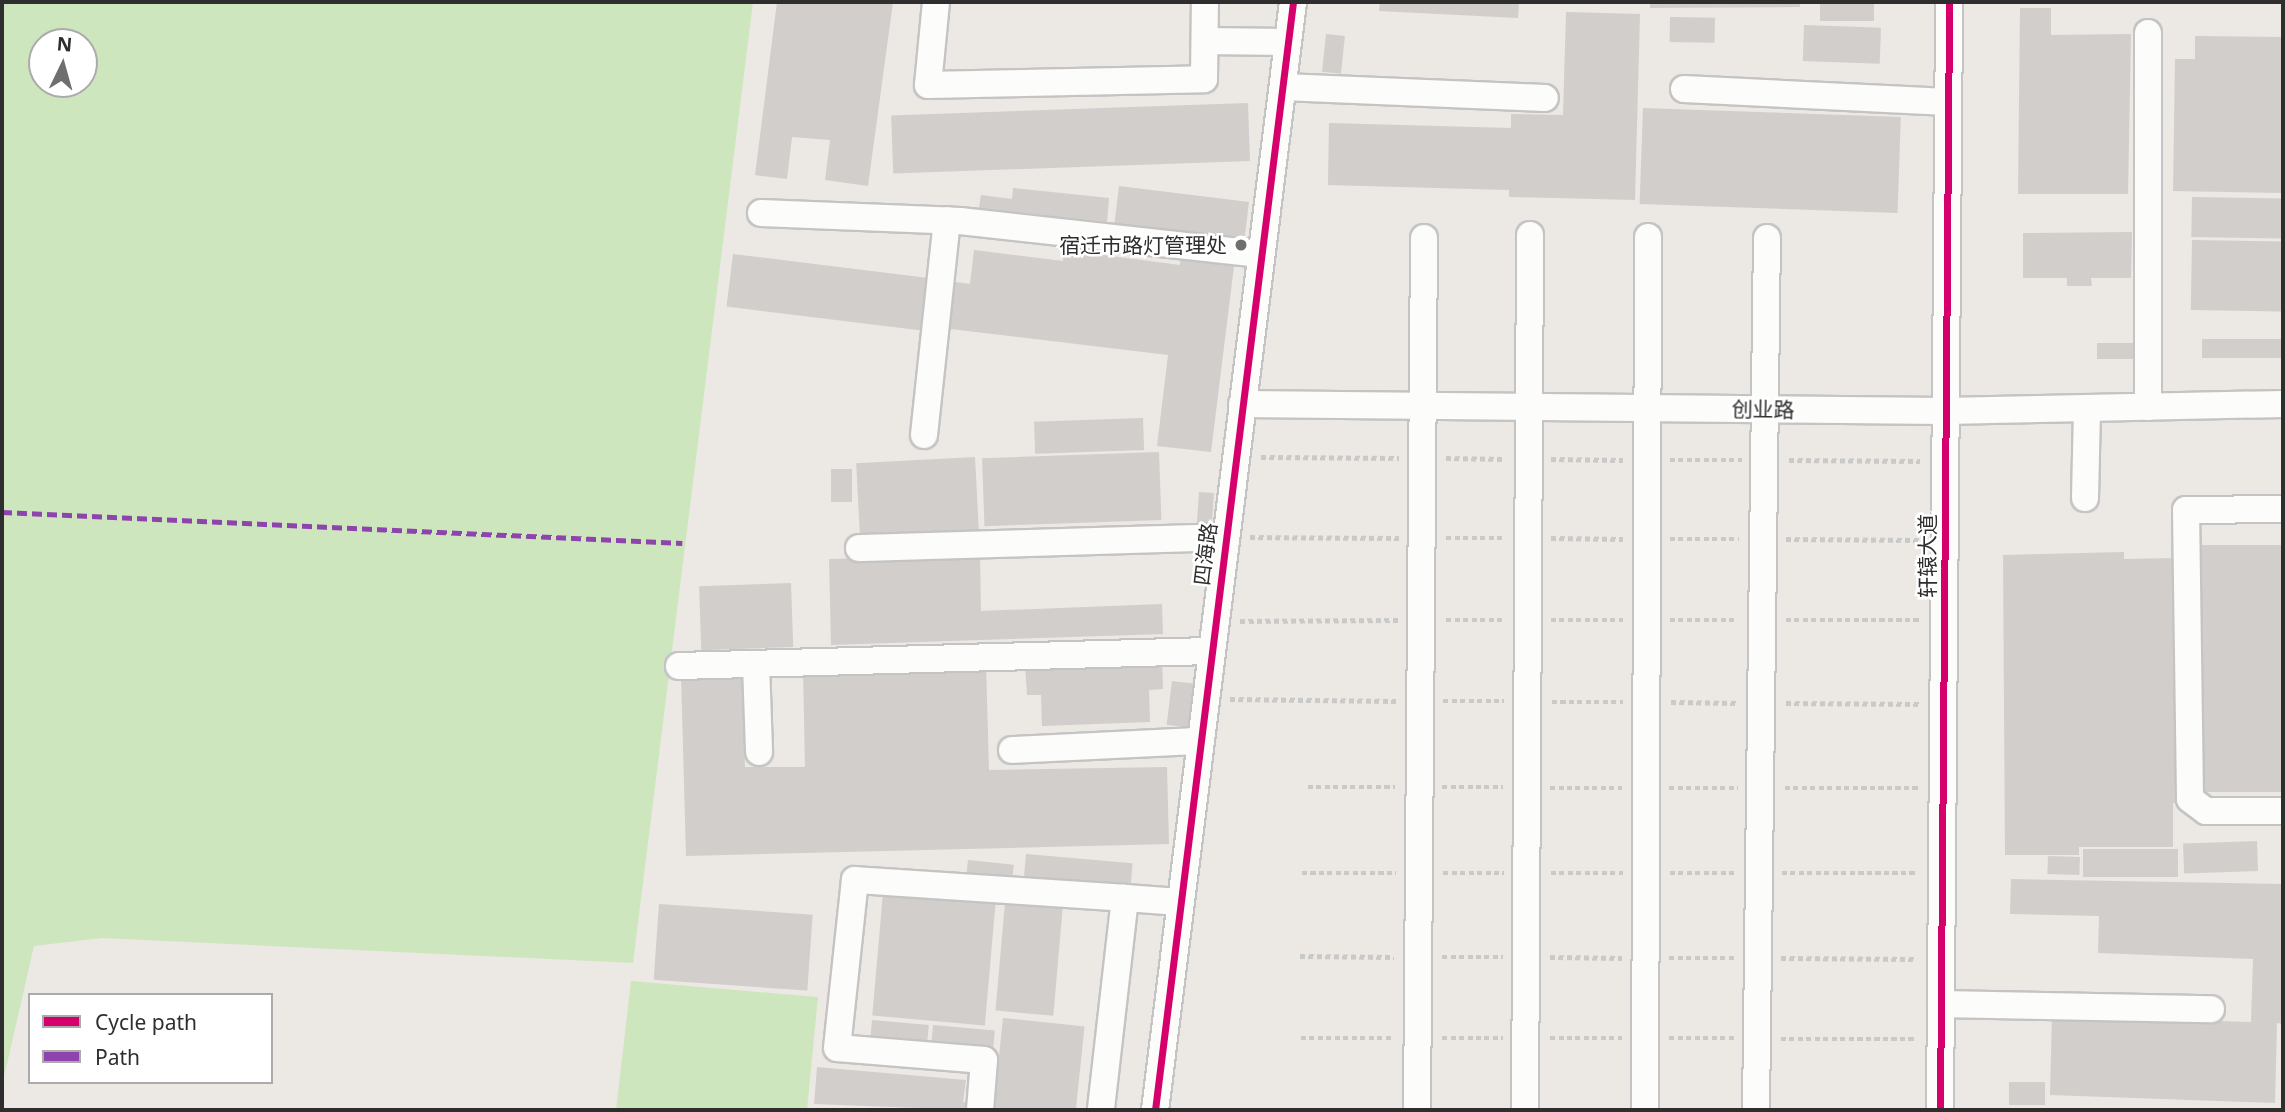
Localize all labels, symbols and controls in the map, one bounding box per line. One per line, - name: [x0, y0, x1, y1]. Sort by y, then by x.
- north arrow: [28, 28, 98, 98]
- text: N: [56, 30, 73, 58]
- place label: 宿迁市路灯管理处: [1059, 232, 1227, 258]
- marker: 宿迁市路灯管理处: [1233, 237, 1249, 253]
- street label: 创业路: [1731, 396, 1795, 422]
- street label: 轩辕大道: [1914, 514, 1940, 598]
- street label: 四海路: [1189, 521, 1221, 587]
- legend: [28, 993, 273, 1084]
- text: Cycle path: [95, 1008, 197, 1036]
- text: Path: [95, 1043, 140, 1071]

